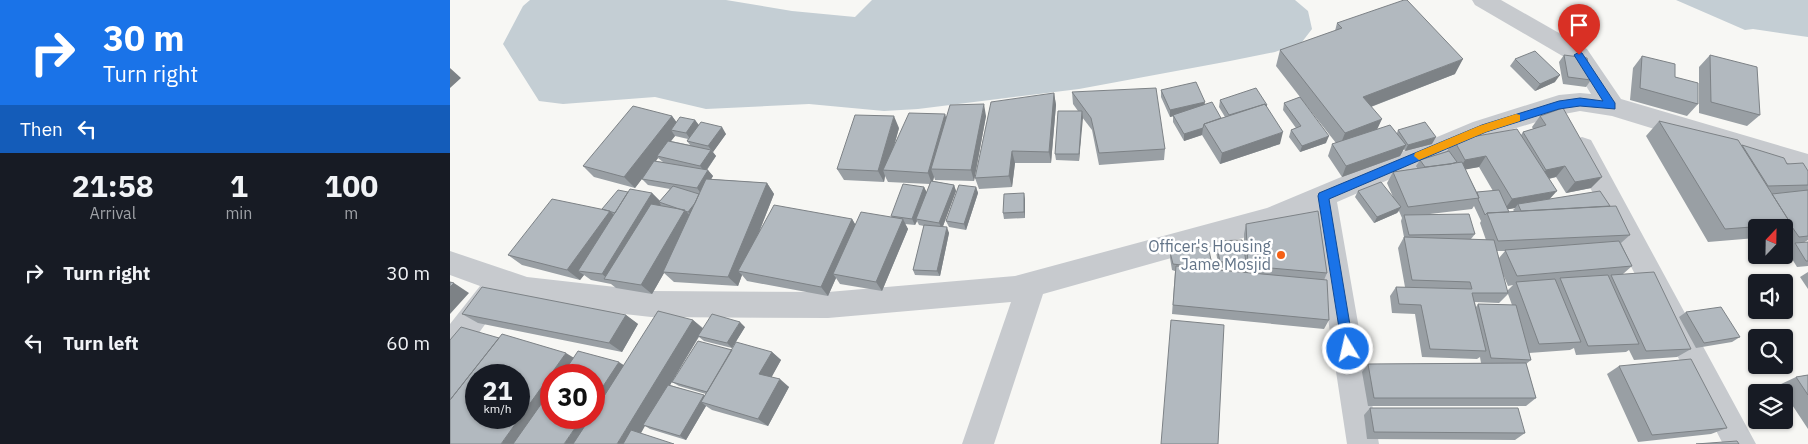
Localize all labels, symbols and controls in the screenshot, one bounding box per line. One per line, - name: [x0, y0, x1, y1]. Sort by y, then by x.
- pin: [1558, 4, 1600, 55]
- icon: arrive: [1565, 11, 1593, 39]
- text: 30 m: [103, 15, 185, 61]
- icon: right: [20, 20, 85, 85]
- text: Turn right: [103, 59, 198, 88]
- icon: left: [73, 115, 101, 143]
- text: Then: [20, 117, 63, 141]
- text: 21:58: [72, 166, 154, 205]
- text: 1: [230, 166, 248, 205]
- text: 100: [324, 166, 378, 205]
- text: Arrival: [89, 203, 136, 223]
- text: min: [225, 203, 252, 223]
- text: m: [344, 203, 358, 223]
- north arrow: [1748, 219, 1792, 264]
- map controls: [1748, 219, 1793, 429]
- place label: Officer's Housing Jame Mosjid: [1148, 236, 1272, 274]
- marker: Officer's Housing Jame Mosjid: [1275, 249, 1287, 261]
- icon: right: [20, 259, 48, 287]
- text: Turn right: [63, 261, 150, 285]
- text: 30 m: [386, 261, 430, 285]
- button: sound: [1748, 274, 1793, 319]
- position arrow: [1321, 322, 1373, 374]
- icon: left: [20, 329, 48, 357]
- button: search: [1748, 329, 1793, 374]
- text: Turn left: [63, 331, 139, 355]
- text: 60 m: [386, 331, 430, 355]
- speed limit sign: 30: [540, 364, 605, 429]
- text: 21: [482, 374, 513, 407]
- button: layers: [1748, 384, 1793, 429]
- text: km/h: [483, 401, 512, 416]

